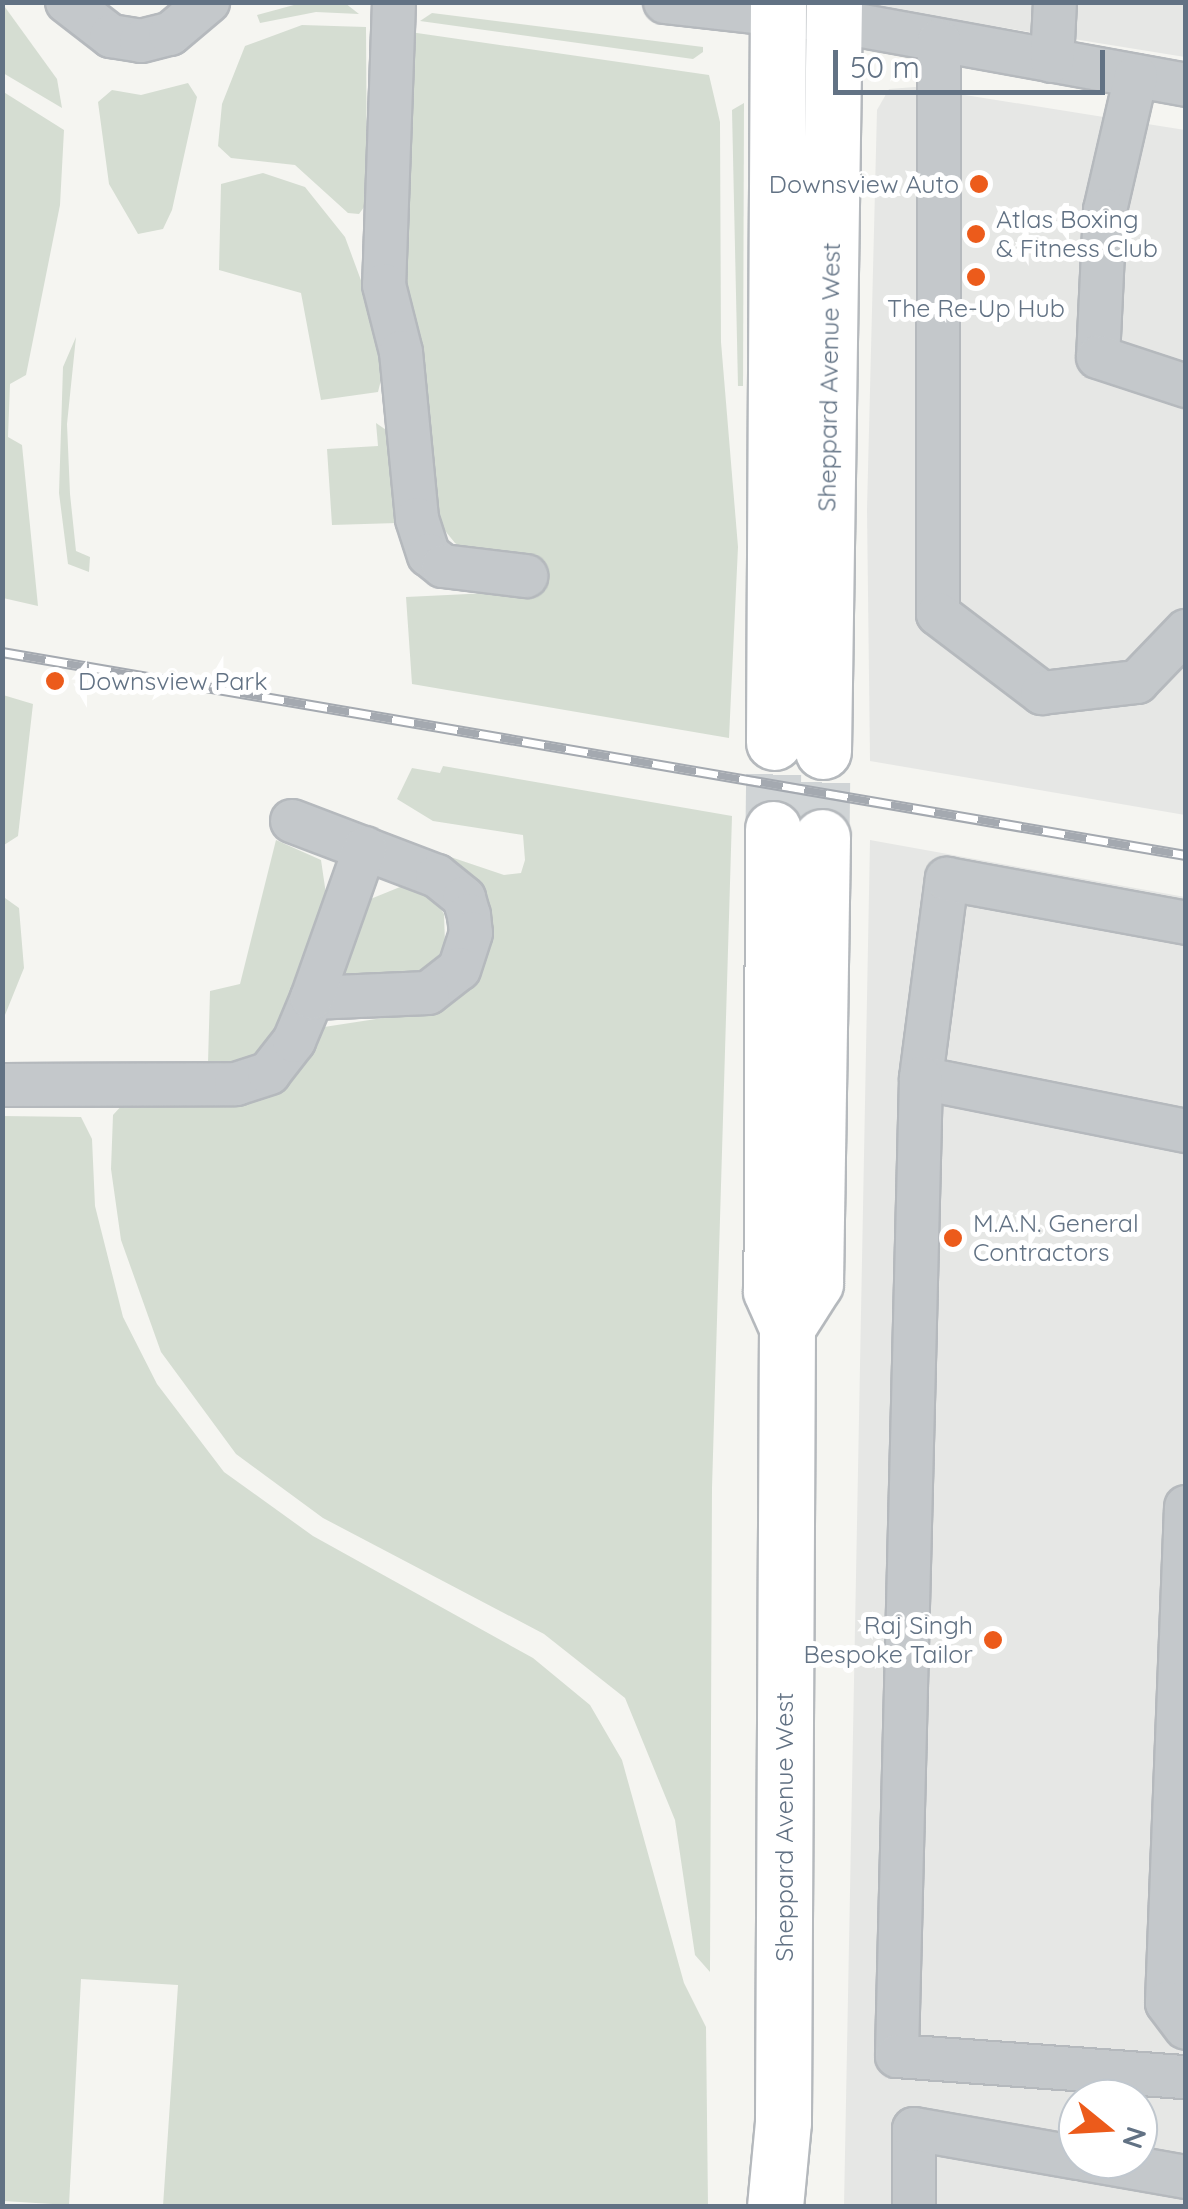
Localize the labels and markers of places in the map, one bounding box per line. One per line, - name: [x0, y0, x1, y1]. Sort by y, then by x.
- place label: Downsview Auto: [769, 169, 959, 199]
- marker: Downsview Auto: [968, 173, 990, 195]
- place label: Atlas Boxing & Fitness Club: [996, 205, 1158, 264]
- marker: Atlas Boxing & Fitness Club: [965, 223, 987, 245]
- marker: The Re-Up Hub: [965, 266, 987, 288]
- place label: The Re-Up Hub: [887, 293, 1065, 323]
- place label: Downsview Park: [78, 666, 267, 696]
- marker: Downsview Park: [42, 668, 68, 694]
- place label: M.A.N. General Contractors: [973, 1209, 1139, 1268]
- marker: M.A.N. General Contractors: [942, 1227, 964, 1249]
- place label: Raj Singh Bespoke Tailor: [804, 1611, 973, 1670]
- marker: Raj Singh Bespoke Tailor: [982, 1629, 1004, 1651]

